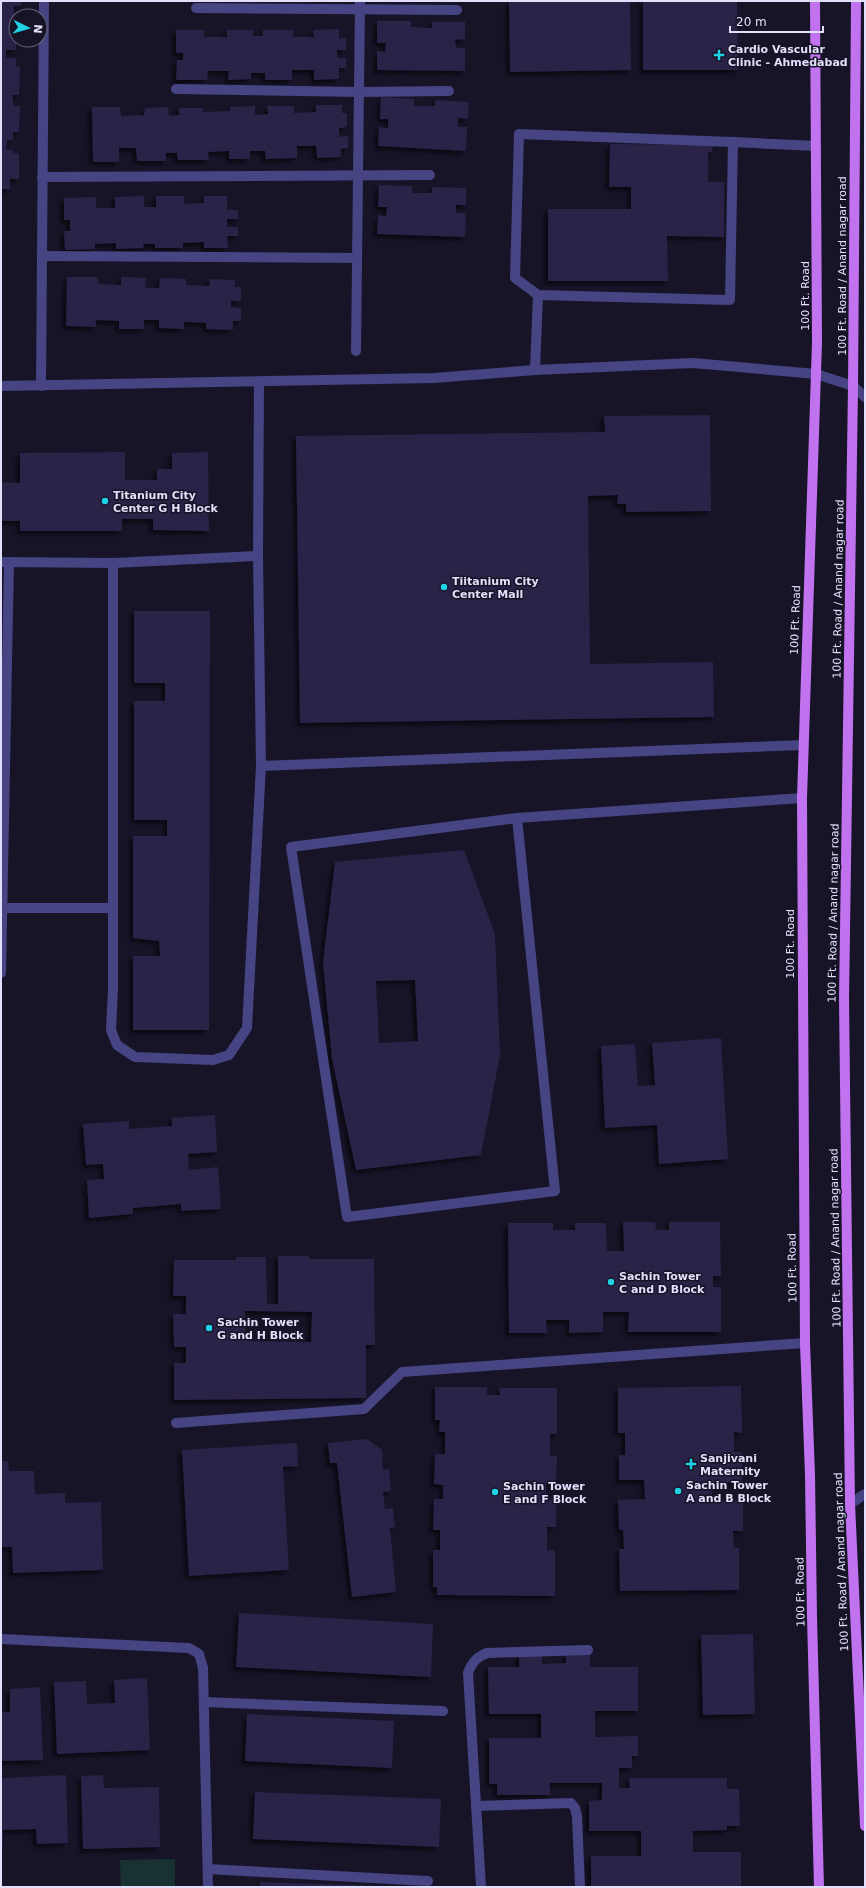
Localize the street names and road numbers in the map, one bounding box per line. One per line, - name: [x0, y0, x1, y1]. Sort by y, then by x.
- street label: 100 Ft. Road / Anand nagar road: [836, 176, 849, 356]
- street label: 100 Ft. Road: [799, 261, 812, 331]
- street label: 100 Ft. Road / Anand nagar road: [830, 499, 847, 679]
- street label: 100 Ft. Road: [788, 585, 803, 655]
- street label: 100 Ft. Road / Anand nagar road: [825, 823, 842, 1003]
- street label: 100 Ft. Road: [784, 909, 797, 979]
- street label: 100 Ft. Road / Anand nagar road: [827, 1148, 844, 1328]
- street label: 100 Ft. Road: [785, 1233, 800, 1303]
- street label: 100 Ft. Road / Anand nagar road: [832, 1472, 851, 1652]
- street label: 100 Ft. Road: [793, 1557, 808, 1627]

